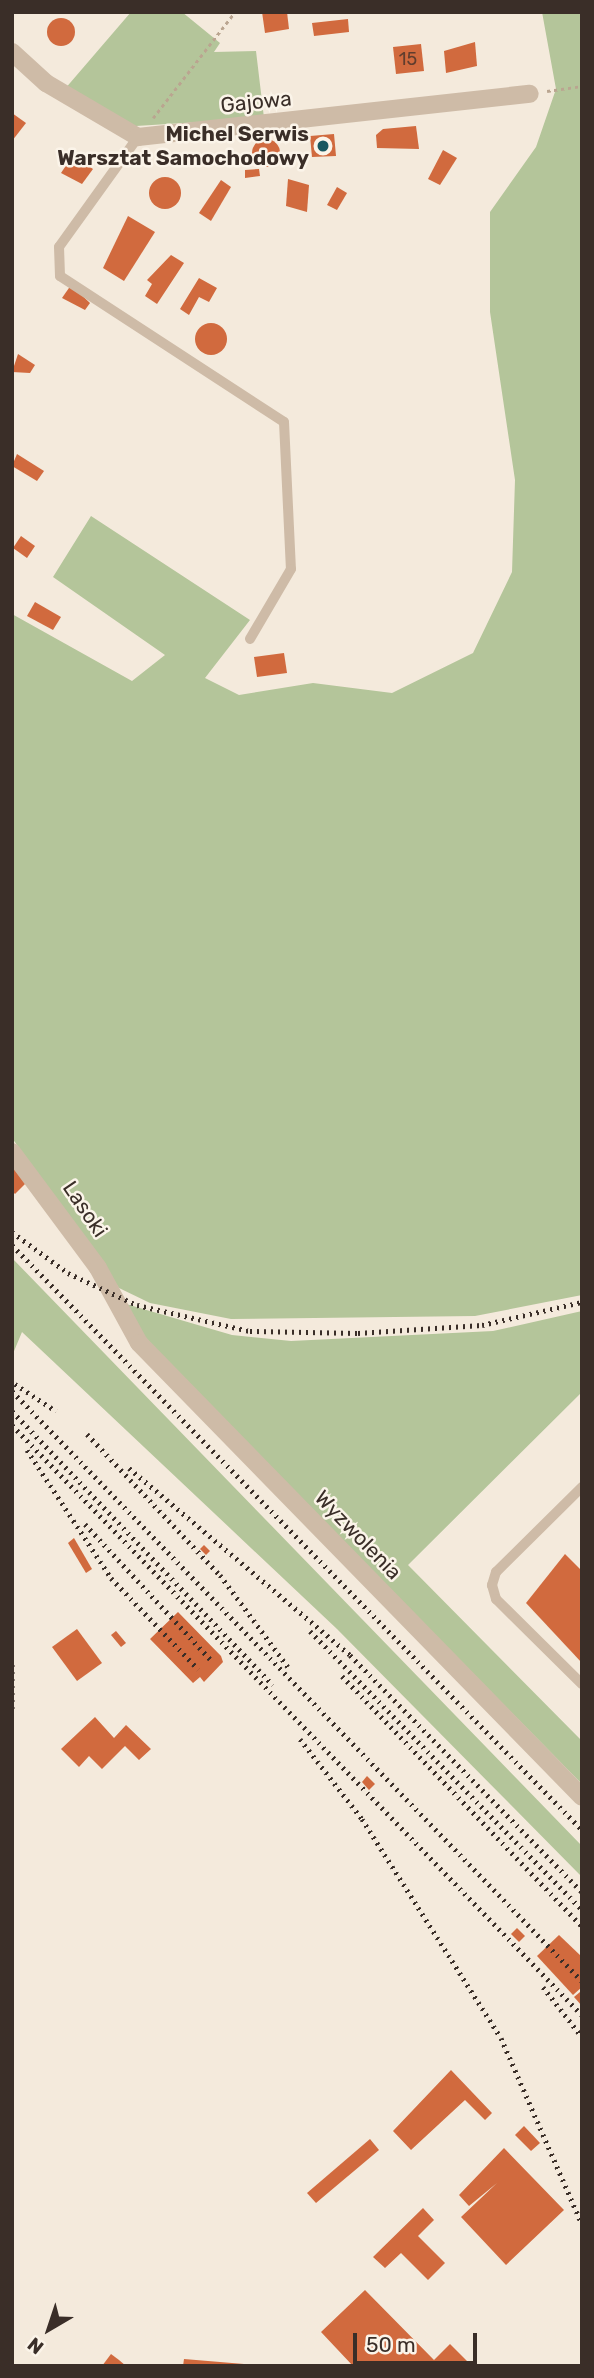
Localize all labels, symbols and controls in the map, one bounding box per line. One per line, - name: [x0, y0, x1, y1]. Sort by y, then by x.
- house number: 15: [399, 48, 417, 70]
- street label: Gajowa: [219, 86, 293, 118]
- place label: Michel Serwis Warsztat Samochodowy: [57, 121, 309, 171]
- marker: Michel Serwis Warsztat Samochodowy: [315, 138, 331, 154]
- street label: Lasoki: [57, 1176, 113, 1242]
- street label: Wyzwolenia: [309, 1485, 407, 1585]
- north arrow: [14, 2294, 84, 2364]
- scale bar: [356, 2318, 480, 2362]
- text: N: [23, 2332, 48, 2359]
- text: 50 m: [366, 2332, 416, 2357]

